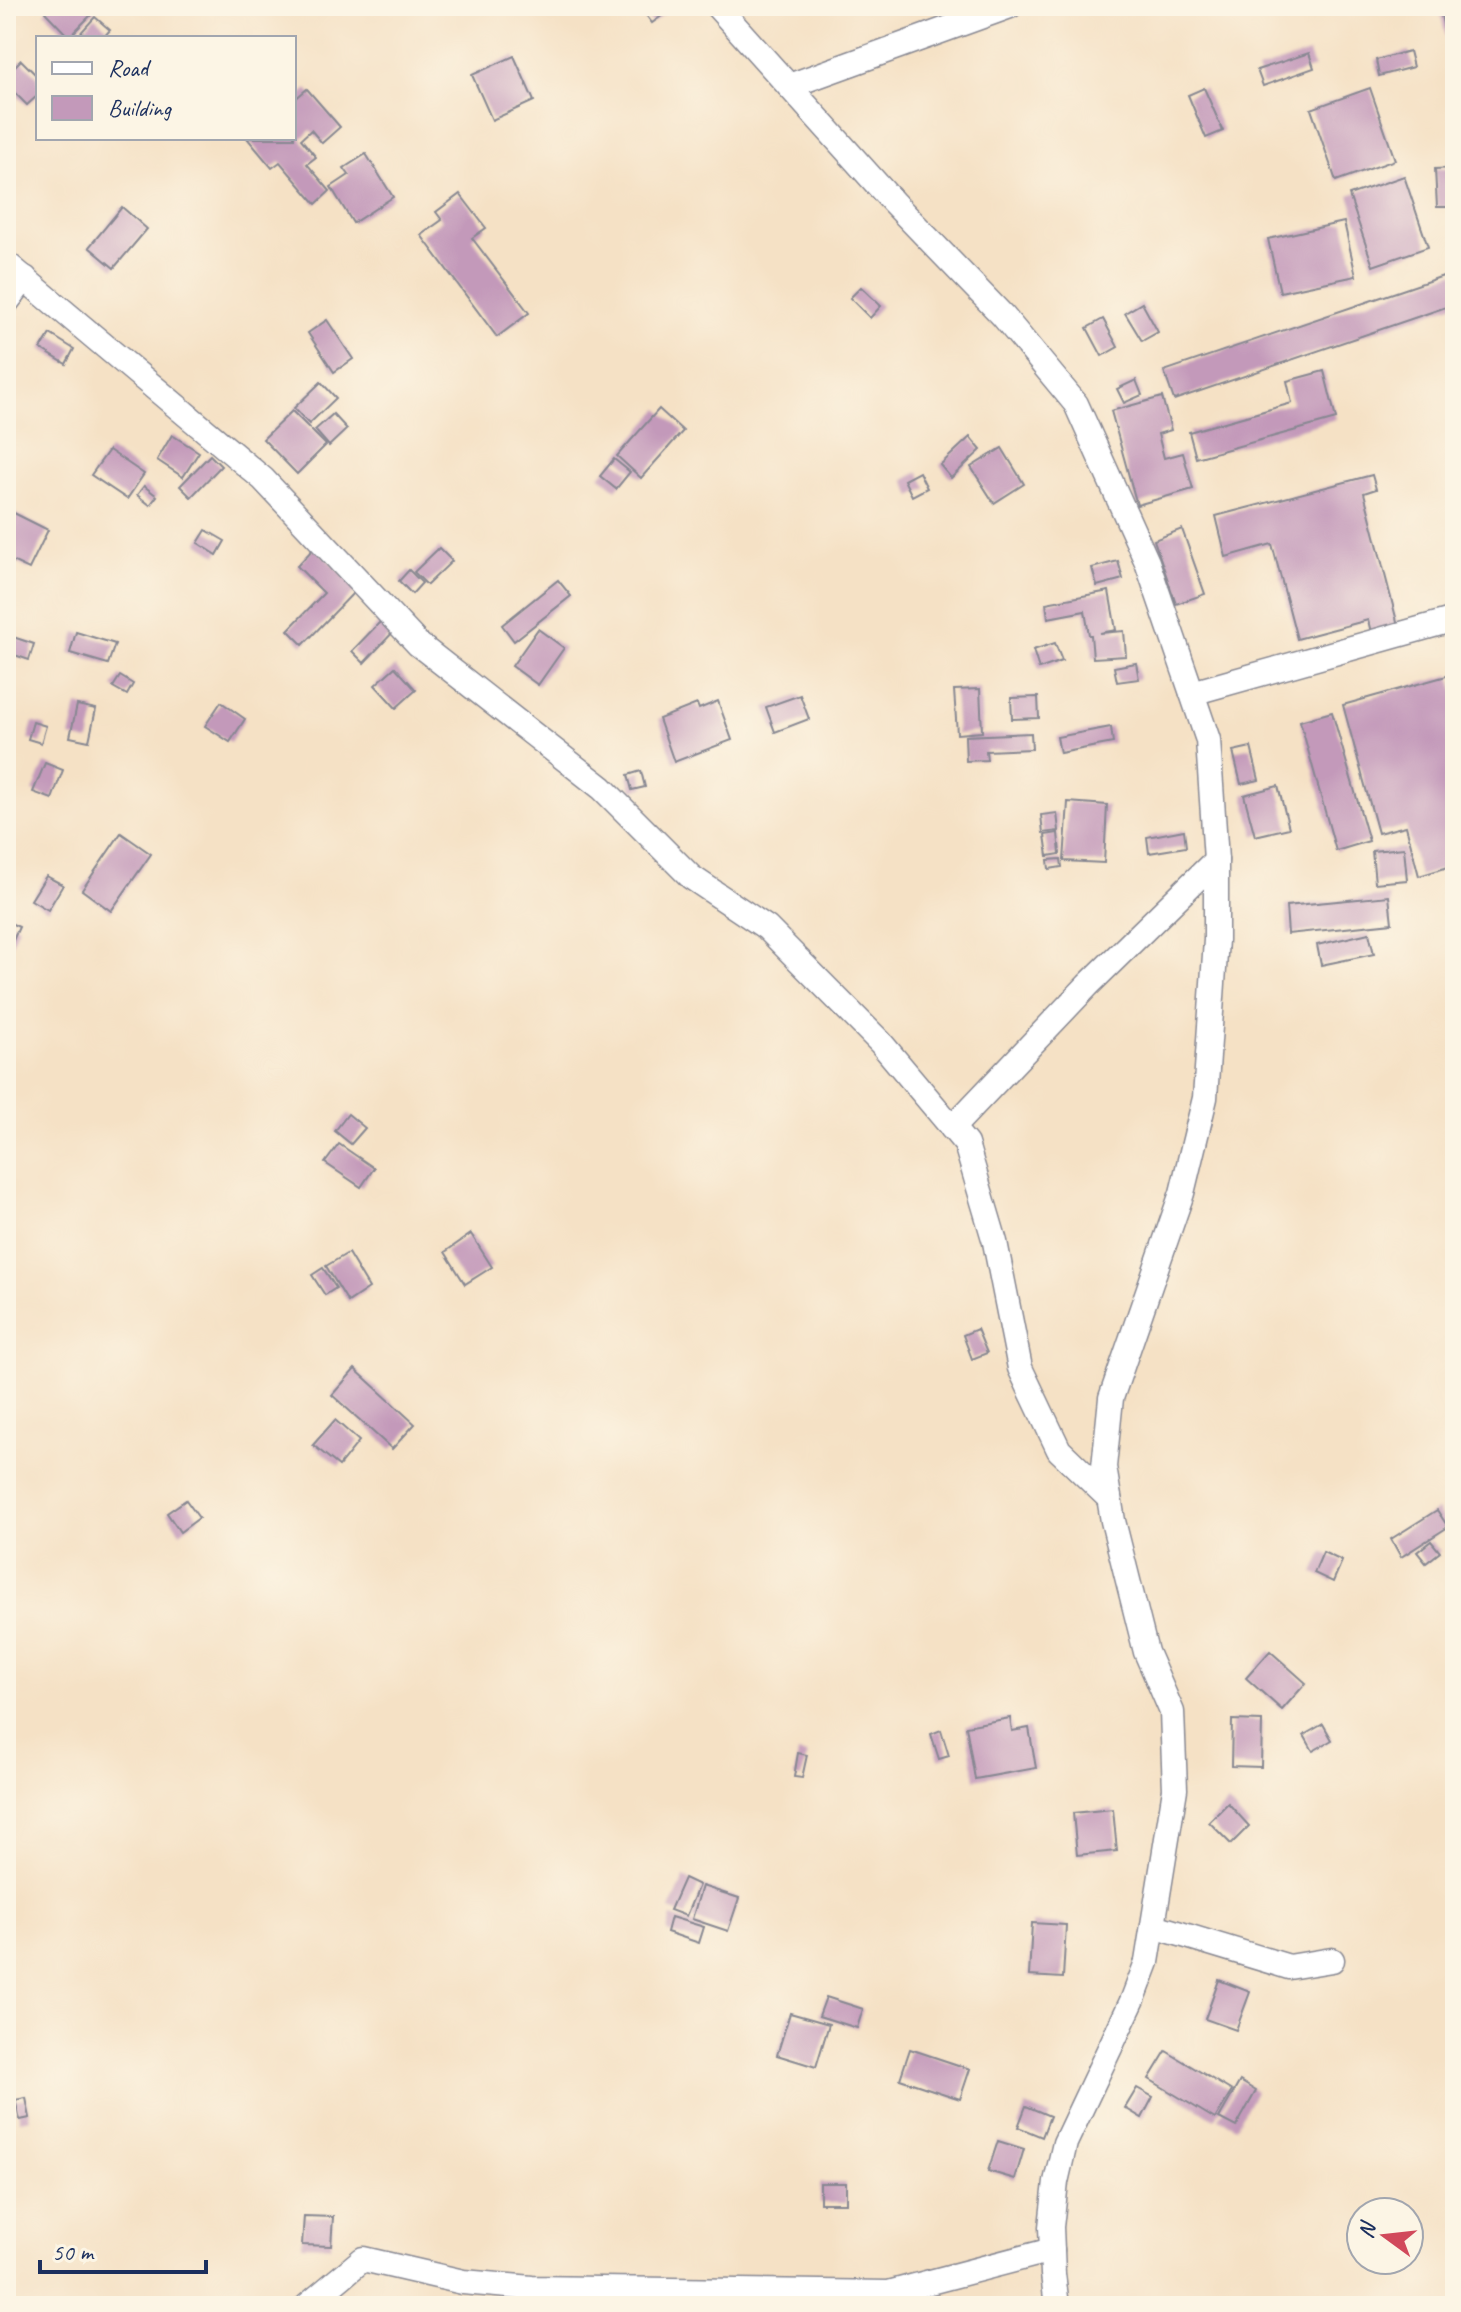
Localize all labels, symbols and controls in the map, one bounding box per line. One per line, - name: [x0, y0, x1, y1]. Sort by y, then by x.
- legend: [36, 36, 296, 140]
- text: Road: [108, 53, 152, 83]
- text: Building: [108, 93, 173, 123]
- north arrow: [1345, 2196, 1425, 2276]
- text: N: [1351, 2218, 1383, 2241]
- scale bar: [40, 2224, 206, 2274]
- text: 50 m: [52, 2237, 95, 2267]

